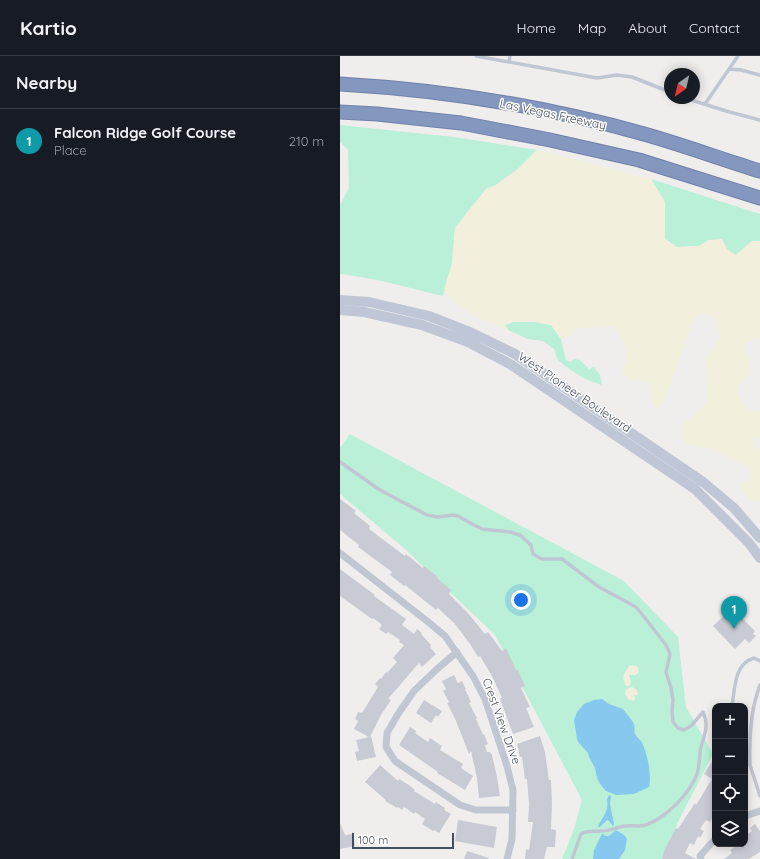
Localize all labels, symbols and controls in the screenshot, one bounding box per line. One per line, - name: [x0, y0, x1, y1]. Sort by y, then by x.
- text: Kartio: [20, 16, 77, 40]
- text: Home: [517, 19, 556, 37]
- text: Map: [578, 19, 606, 37]
- text: About: [628, 19, 667, 37]
- text: Contact: [689, 19, 740, 37]
- north arrow: [664, 68, 700, 104]
- text: Nearby: [16, 72, 77, 93]
- street label: Las Vegas Freeway: [498, 95, 608, 133]
- text: Falcon Ridge Golf Course: [54, 123, 236, 142]
- text: 1: [26, 133, 32, 149]
- text: 210 m: [289, 133, 324, 149]
- text: Place: [54, 142, 87, 158]
- street label: West Pioneer Boulevard: [516, 349, 634, 435]
- your location: [511, 590, 531, 610]
- pin: 1: [721, 596, 747, 629]
- street label: Crest View Drive: [479, 676, 525, 766]
- map controls: [712, 703, 748, 847]
- button: +: [712, 703, 748, 739]
- button: −: [712, 739, 748, 775]
- button: locate: [712, 775, 748, 811]
- button: layers: [712, 811, 748, 847]
- scale bar: [352, 831, 454, 850]
- text: 100 m: [358, 833, 388, 847]

